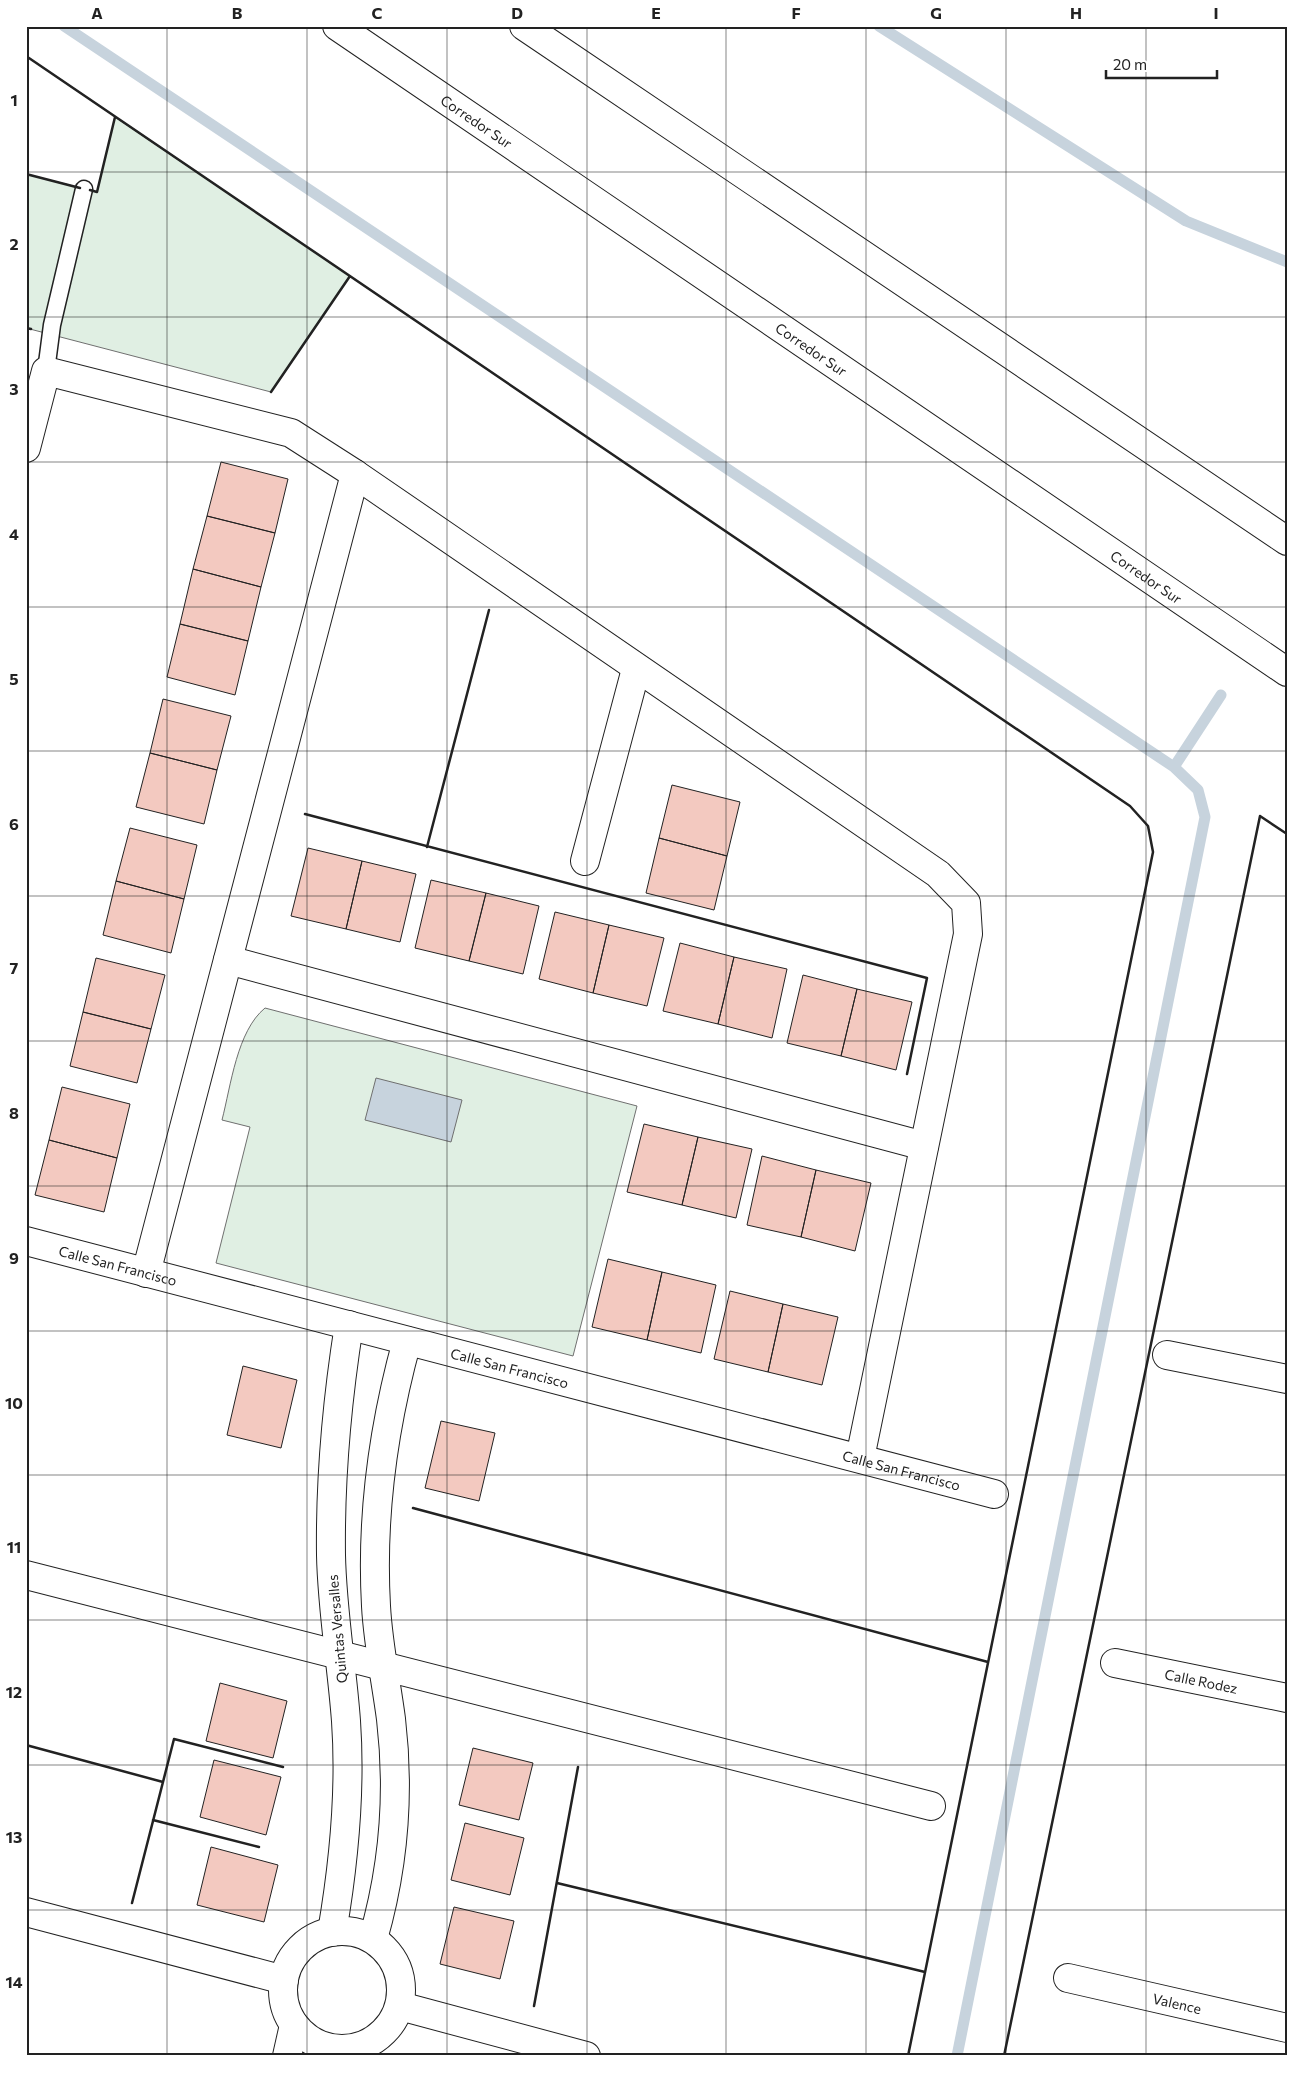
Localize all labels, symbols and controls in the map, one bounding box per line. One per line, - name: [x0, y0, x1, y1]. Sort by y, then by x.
- text: A: [91, 3, 103, 22]
- text: B: [232, 3, 243, 22]
- text: C: [372, 3, 383, 22]
- text: D: [511, 3, 523, 22]
- text: E: [651, 3, 661, 22]
- text: F: [791, 3, 801, 22]
- text: G: [930, 3, 942, 22]
- text: H: [1070, 3, 1082, 22]
- text: I: [1213, 3, 1219, 22]
- scale bar: [1106, 48, 1217, 80]
- text: 20 m: [1113, 55, 1147, 73]
- text: 1: [10, 90, 18, 109]
- street label: Corredor Sur: [438, 91, 516, 152]
- text: 2: [9, 234, 19, 253]
- street label: Corredor Sur: [773, 318, 851, 379]
- text: 3: [9, 379, 19, 398]
- text: 4: [9, 524, 19, 543]
- street label: Corredor Sur: [1108, 546, 1186, 607]
- text: 5: [9, 669, 19, 688]
- text: 6: [9, 814, 19, 833]
- text: 7: [10, 958, 19, 977]
- text: 8: [9, 1103, 19, 1122]
- street label: Calle San Francisco: [57, 1241, 179, 1289]
- text: 9: [9, 1248, 19, 1267]
- street label: Calle San Francisco: [449, 1344, 571, 1391]
- text: 10: [5, 1393, 23, 1412]
- street label: Calle San Francisco: [841, 1446, 962, 1493]
- text: 11: [7, 1537, 21, 1556]
- street label: Quintas Versalles: [324, 1574, 350, 1684]
- street label: Calle Rodez: [1163, 1665, 1239, 1696]
- text: 12: [6, 1682, 22, 1701]
- text: 13: [6, 1827, 22, 1846]
- text: 14: [5, 1972, 23, 1991]
- street label: Valence: [1151, 1989, 1203, 2017]

